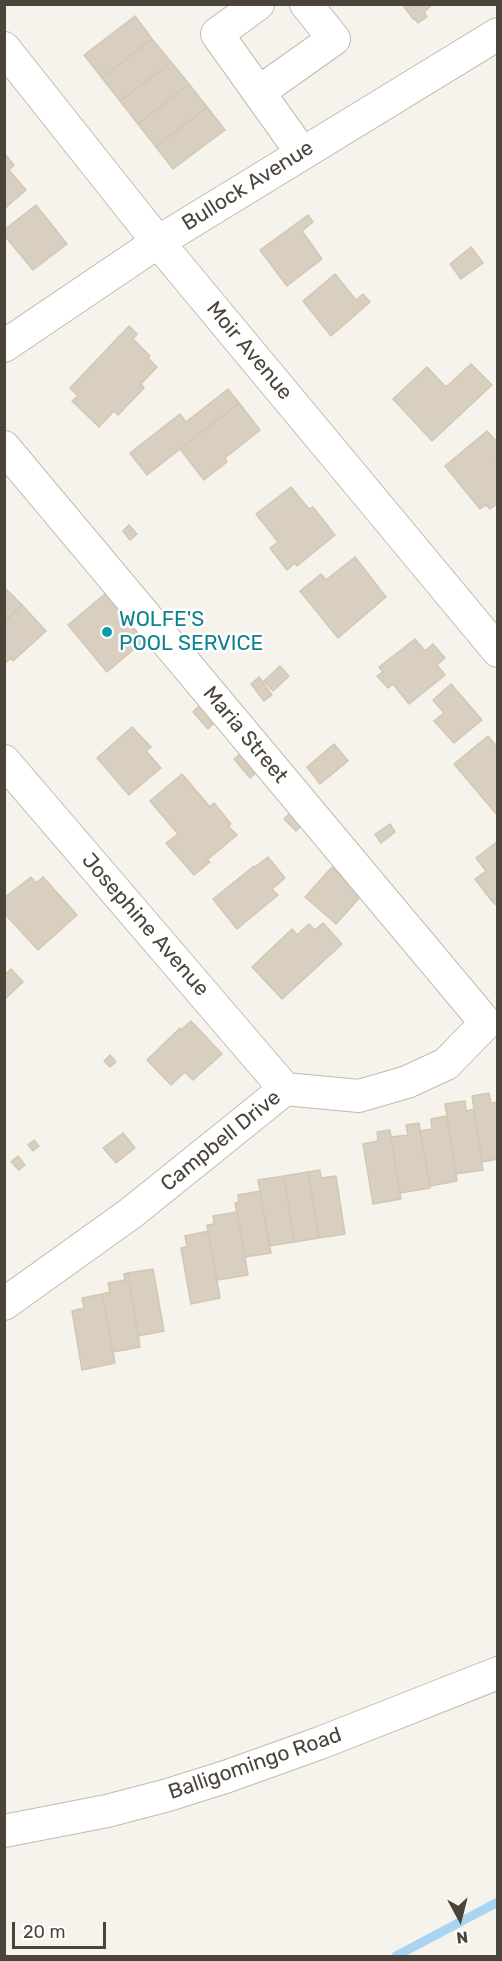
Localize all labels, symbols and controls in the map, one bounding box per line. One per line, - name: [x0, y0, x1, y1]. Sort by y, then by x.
- street label: Bullock Avenue: [178, 136, 318, 236]
- street label: Moir Avenue: [201, 297, 297, 405]
- place label: WOLFE'S POOL SERVICE: [119, 607, 263, 657]
- marker: WOLFE'S POOL SERVICE: [100, 625, 114, 639]
- street label: Maria Street: [197, 681, 293, 789]
- street label: Josephine Avenue: [76, 848, 214, 1002]
- street label: Campbell Drive: [156, 1085, 286, 1197]
- street label: Balligomingo Road: [165, 1723, 345, 1805]
- north arrow: [430, 1889, 490, 1949]
- scale bar: [15, 1910, 110, 1948]
- text: 20 m: [23, 1921, 65, 1943]
- text: N: [455, 1927, 469, 1947]

